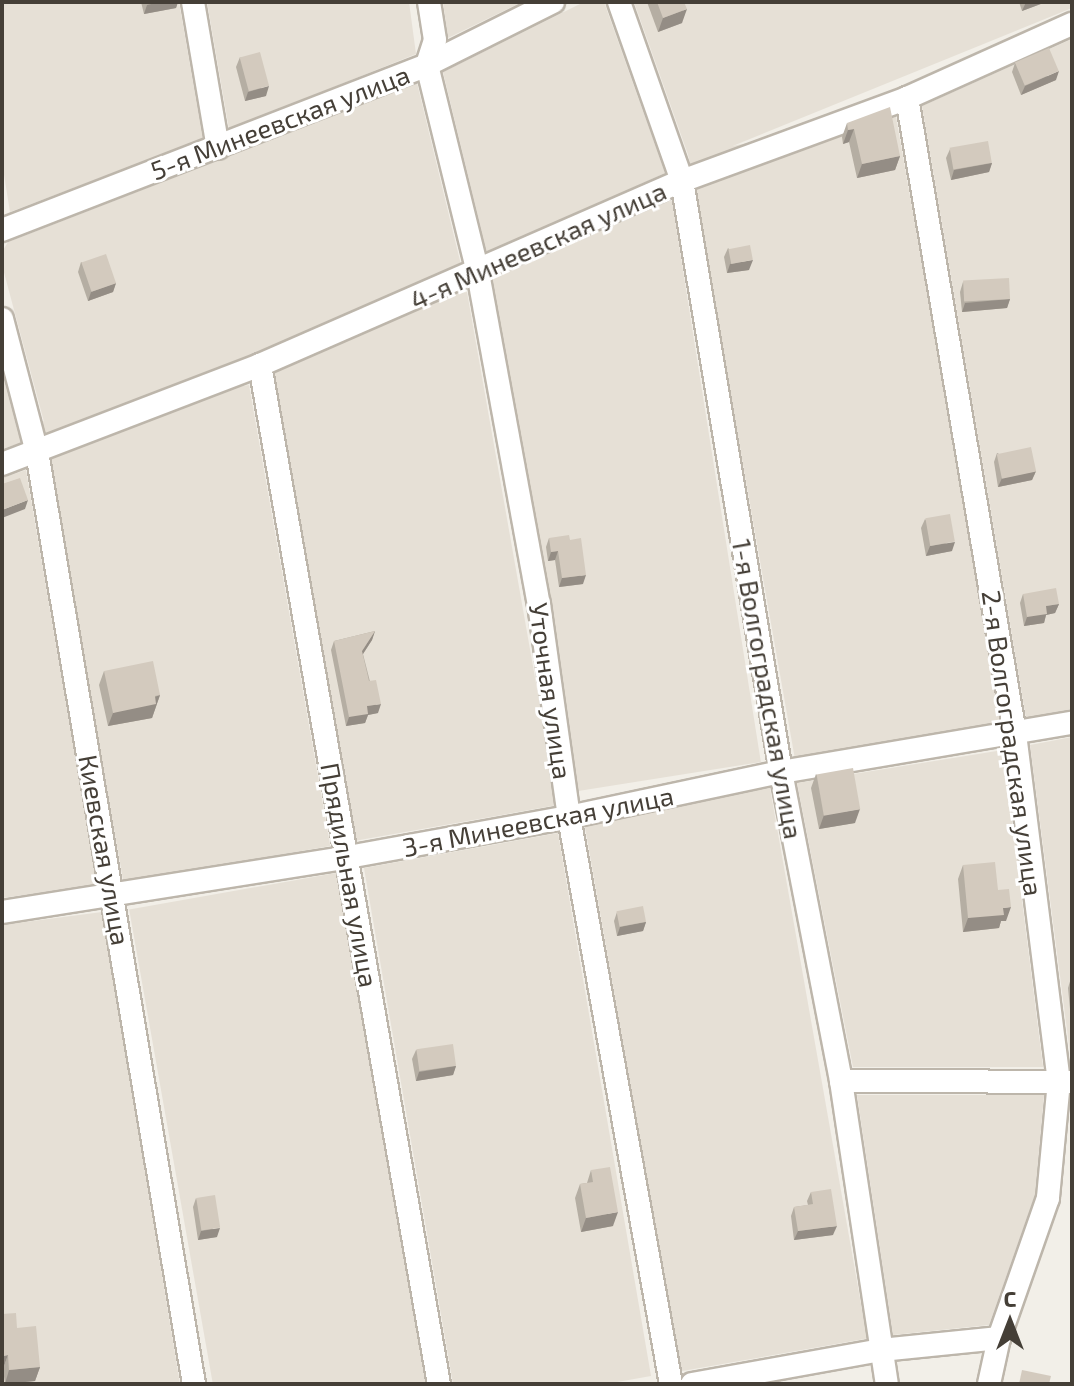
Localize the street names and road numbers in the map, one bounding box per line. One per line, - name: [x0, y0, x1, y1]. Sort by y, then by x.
- street label: 5-я Минеевская улица: [146, 58, 414, 186]
- street label: 4-я Минеевская улица: [405, 174, 671, 316]
- street label: 1-я Волгоградская улица: [726, 536, 810, 842]
- street label: 2-я Волгоградская улица: [976, 588, 1050, 898]
- street label: Уточная улица: [523, 601, 579, 781]
- street label: Киевская улица: [73, 752, 137, 948]
- street label: Прядильная улица: [315, 760, 385, 990]
- street label: 3-я Минеевская улица: [400, 779, 676, 863]

